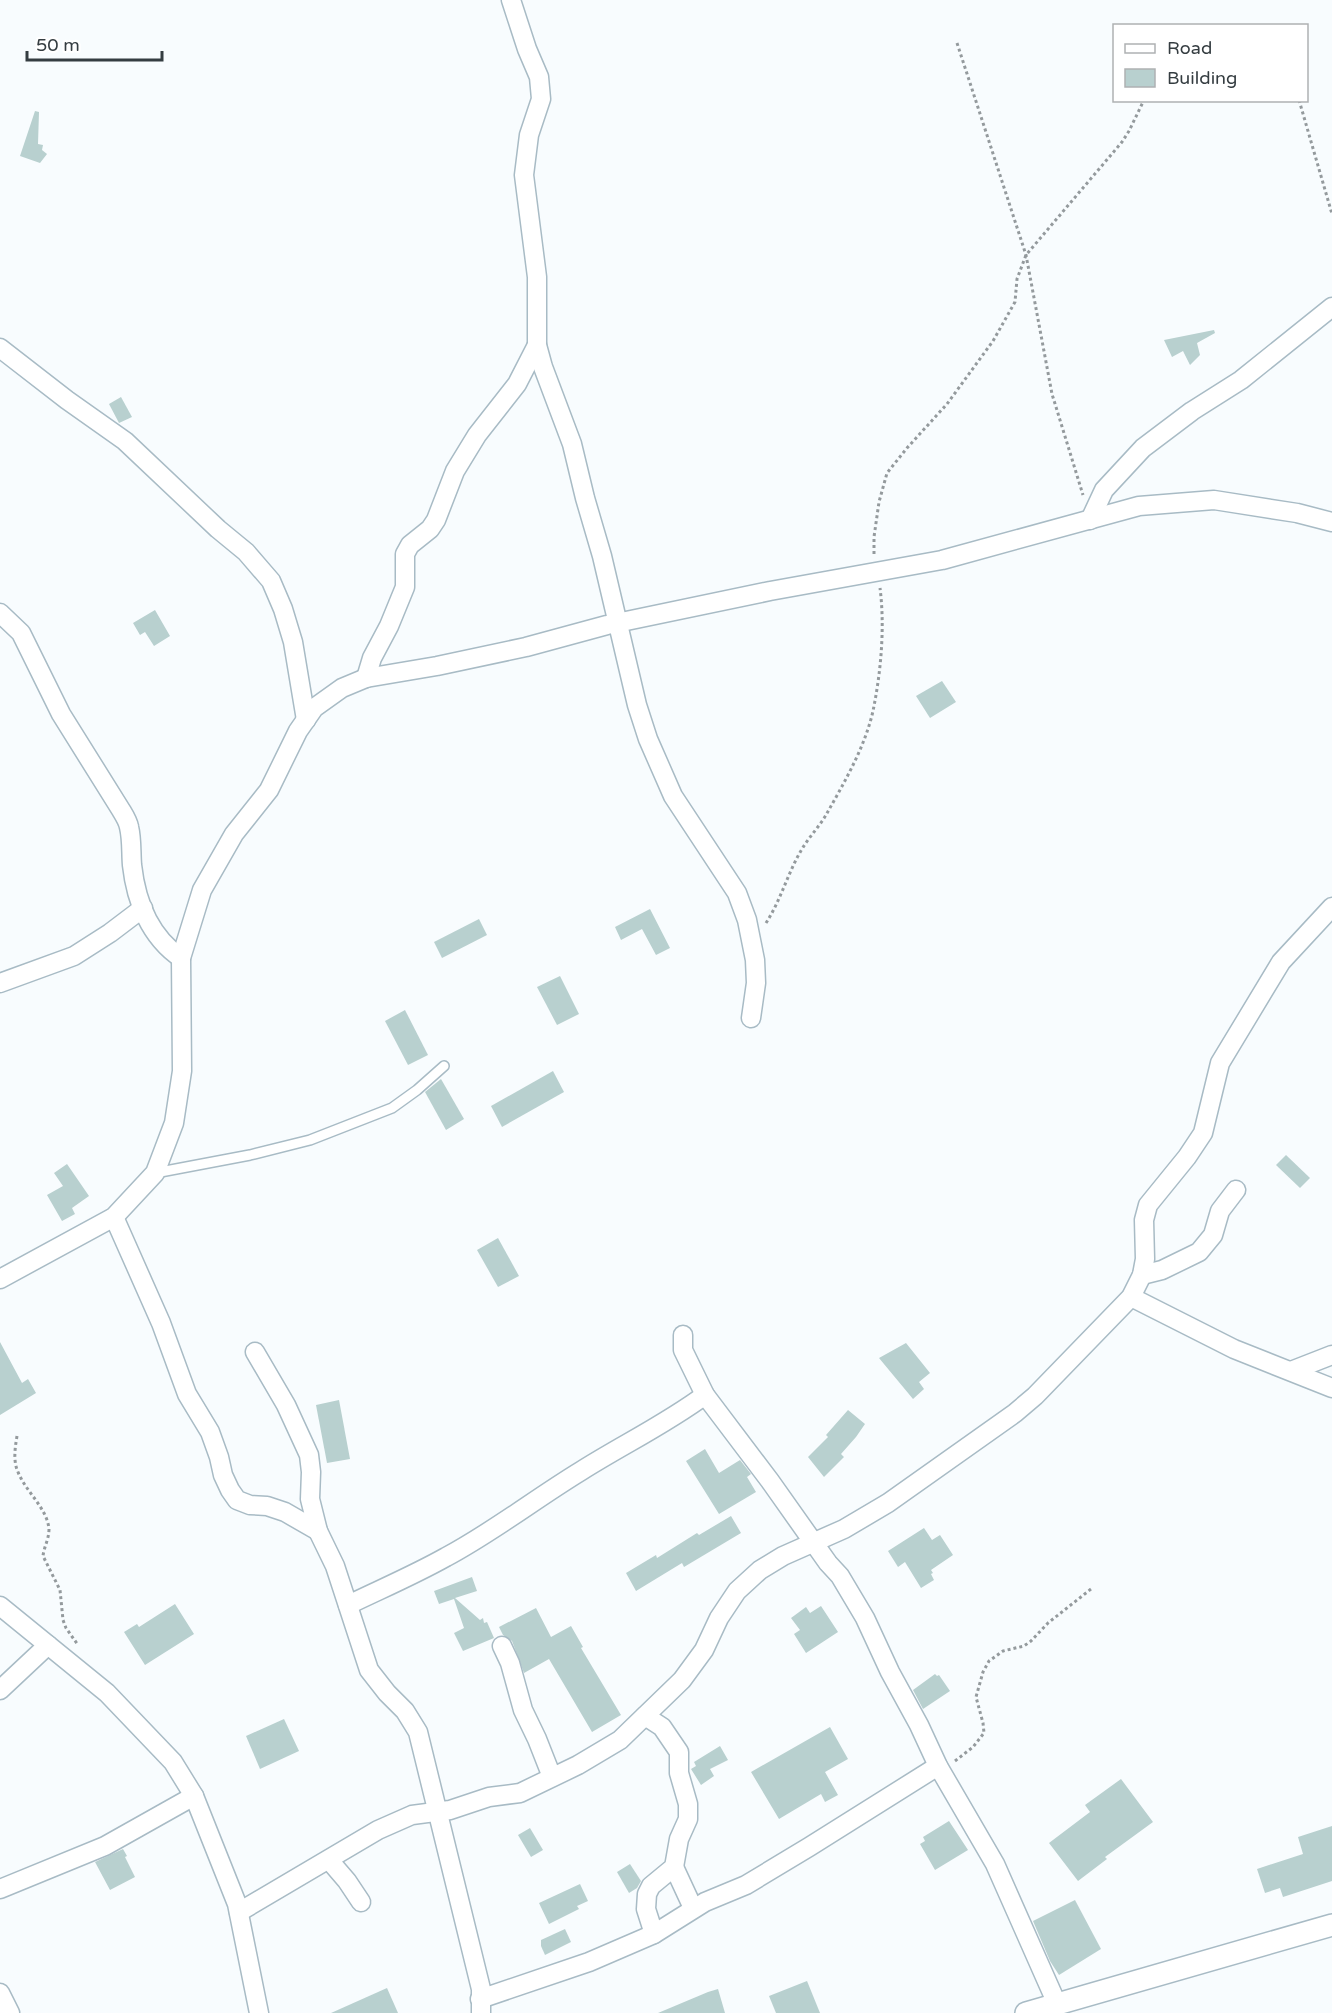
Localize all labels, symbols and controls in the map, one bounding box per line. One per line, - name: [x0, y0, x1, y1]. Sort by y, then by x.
- scale bar: [27, 24, 162, 62]
- legend: [1113, 24, 1308, 102]
- text: 50 m: [36, 34, 80, 56]
- text: Road: [1167, 37, 1212, 59]
- text: Building: [1167, 67, 1237, 89]

